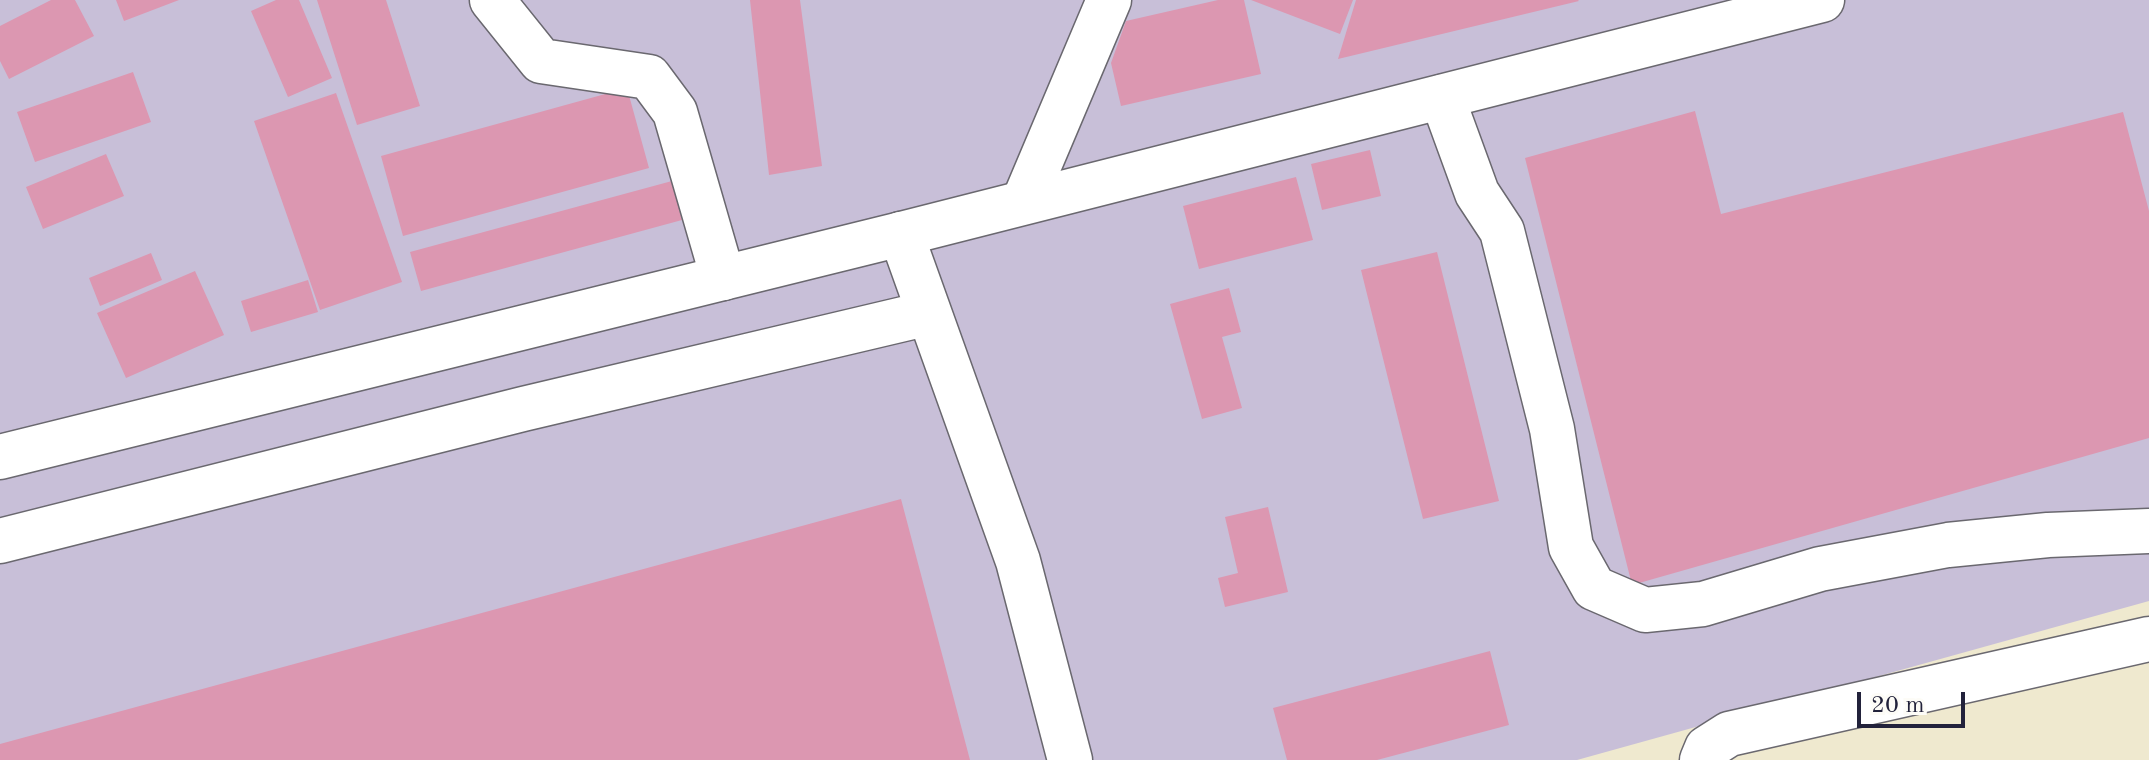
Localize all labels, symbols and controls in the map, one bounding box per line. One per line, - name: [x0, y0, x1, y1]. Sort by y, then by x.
- scale bar: [1861, 676, 1969, 726]
- text: 20 m: [1871, 694, 1925, 718]

